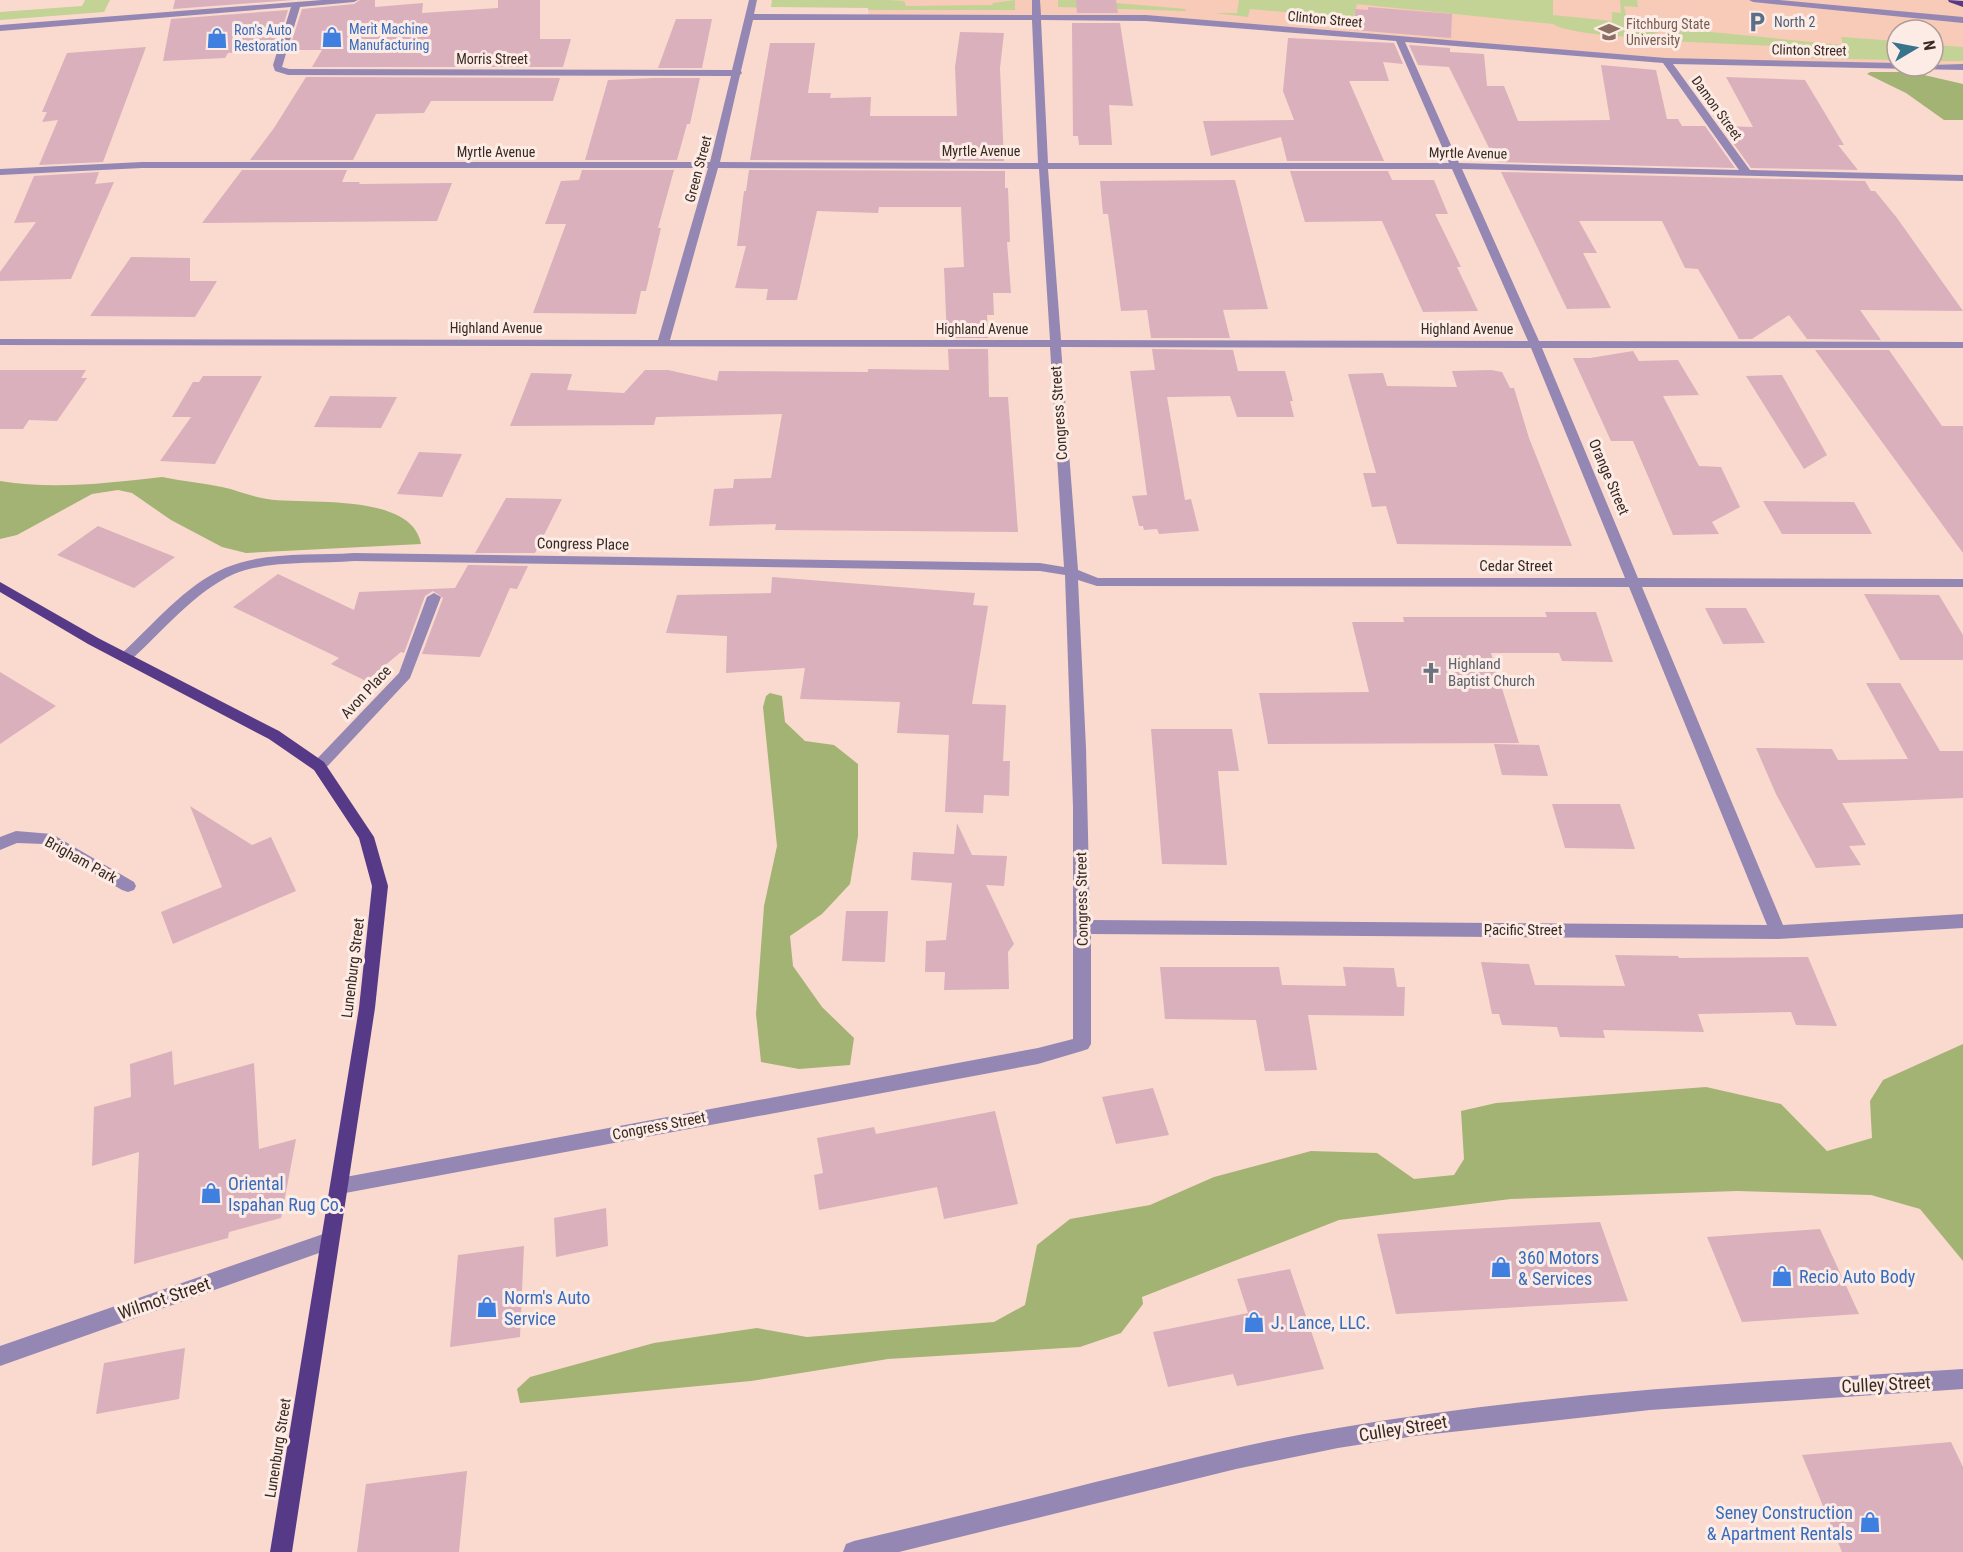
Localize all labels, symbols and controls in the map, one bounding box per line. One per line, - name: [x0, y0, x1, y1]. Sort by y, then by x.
- street label: Clinton Street: [1287, 8, 1363, 30]
- parking icon: North 2: [1745, 10, 1769, 34]
- place label: North 2: [1774, 14, 1815, 30]
- place label: Fitchburg State University: [1626, 16, 1710, 48]
- north arrow: [1885, 18, 1945, 78]
- school or university icon: Fitchburg State University: [1597, 20, 1621, 44]
- place label: Merit Machine Manufacturing: [349, 21, 430, 53]
- place label: Ron's Auto Restoration: [234, 22, 297, 54]
- shop icon: Merit Machine Manufacturing: [320, 25, 344, 49]
- shop icon: Ron's Auto Restoration: [205, 26, 229, 50]
- text: N: [1919, 39, 1939, 52]
- street label: Clinton Street: [1771, 41, 1847, 59]
- street label: Morris Street: [456, 51, 528, 67]
- street label: Damon Street: [1688, 73, 1746, 143]
- street label: Green Street: [681, 134, 715, 204]
- street label: Myrtle Avenue: [942, 143, 1021, 159]
- street label: Myrtle Avenue: [457, 144, 536, 160]
- street label: Myrtle Avenue: [1429, 144, 1508, 162]
- street label: Highland Avenue: [450, 320, 543, 336]
- street label: Highland Avenue: [936, 321, 1029, 337]
- street label: Highland Avenue: [1421, 321, 1514, 337]
- street label: Congress Street: [1047, 365, 1071, 461]
- street label: Orange Street: [1585, 436, 1633, 518]
- street label: Congress Place: [537, 534, 629, 554]
- street label: Cedar Street: [1479, 557, 1553, 575]
- place label: Highland Baptist Church: [1448, 655, 1535, 690]
- church icon: Highland Baptist Church: [1419, 661, 1443, 685]
- street label: Avon Place: [337, 662, 395, 722]
- street label: Brigham Park: [42, 833, 120, 887]
- street label: Congress Street: [1072, 852, 1092, 946]
- street label: Lunenburg Street: [338, 917, 368, 1019]
- street label: Pacific Street: [1484, 921, 1562, 939]
- street label: Congress Street: [611, 1108, 707, 1144]
- place label: Oriental Ispahan Rug Co.: [228, 1173, 344, 1215]
- shop icon: Oriental Ispahan Rug Co.: [199, 1181, 223, 1205]
- place label: 360 Motors & Services: [1518, 1247, 1599, 1289]
- shop icon: 360 Motors & Services: [1489, 1255, 1513, 1279]
- shop icon: Recio Auto Body: [1770, 1264, 1794, 1288]
- place label: Recio Auto Body: [1799, 1266, 1916, 1287]
- street label: Wilmot Street: [115, 1272, 213, 1324]
- place label: Norm's Auto Service: [504, 1287, 590, 1329]
- shop icon: Norm's Auto Service: [475, 1295, 499, 1319]
- shop icon: J. Lance, LLC.: [1242, 1310, 1266, 1334]
- place label: J. Lance, LLC.: [1271, 1312, 1370, 1333]
- street label: Culley Street: [1841, 1371, 1931, 1397]
- street label: Lunenburg Street: [261, 1397, 295, 1499]
- street label: Culley Street: [1357, 1411, 1449, 1445]
- place label: Seney Construction & Apartment Rentals: [1707, 1502, 1853, 1544]
- shop icon: Seney Construction & Apartment Rentals: [1858, 1510, 1882, 1534]

